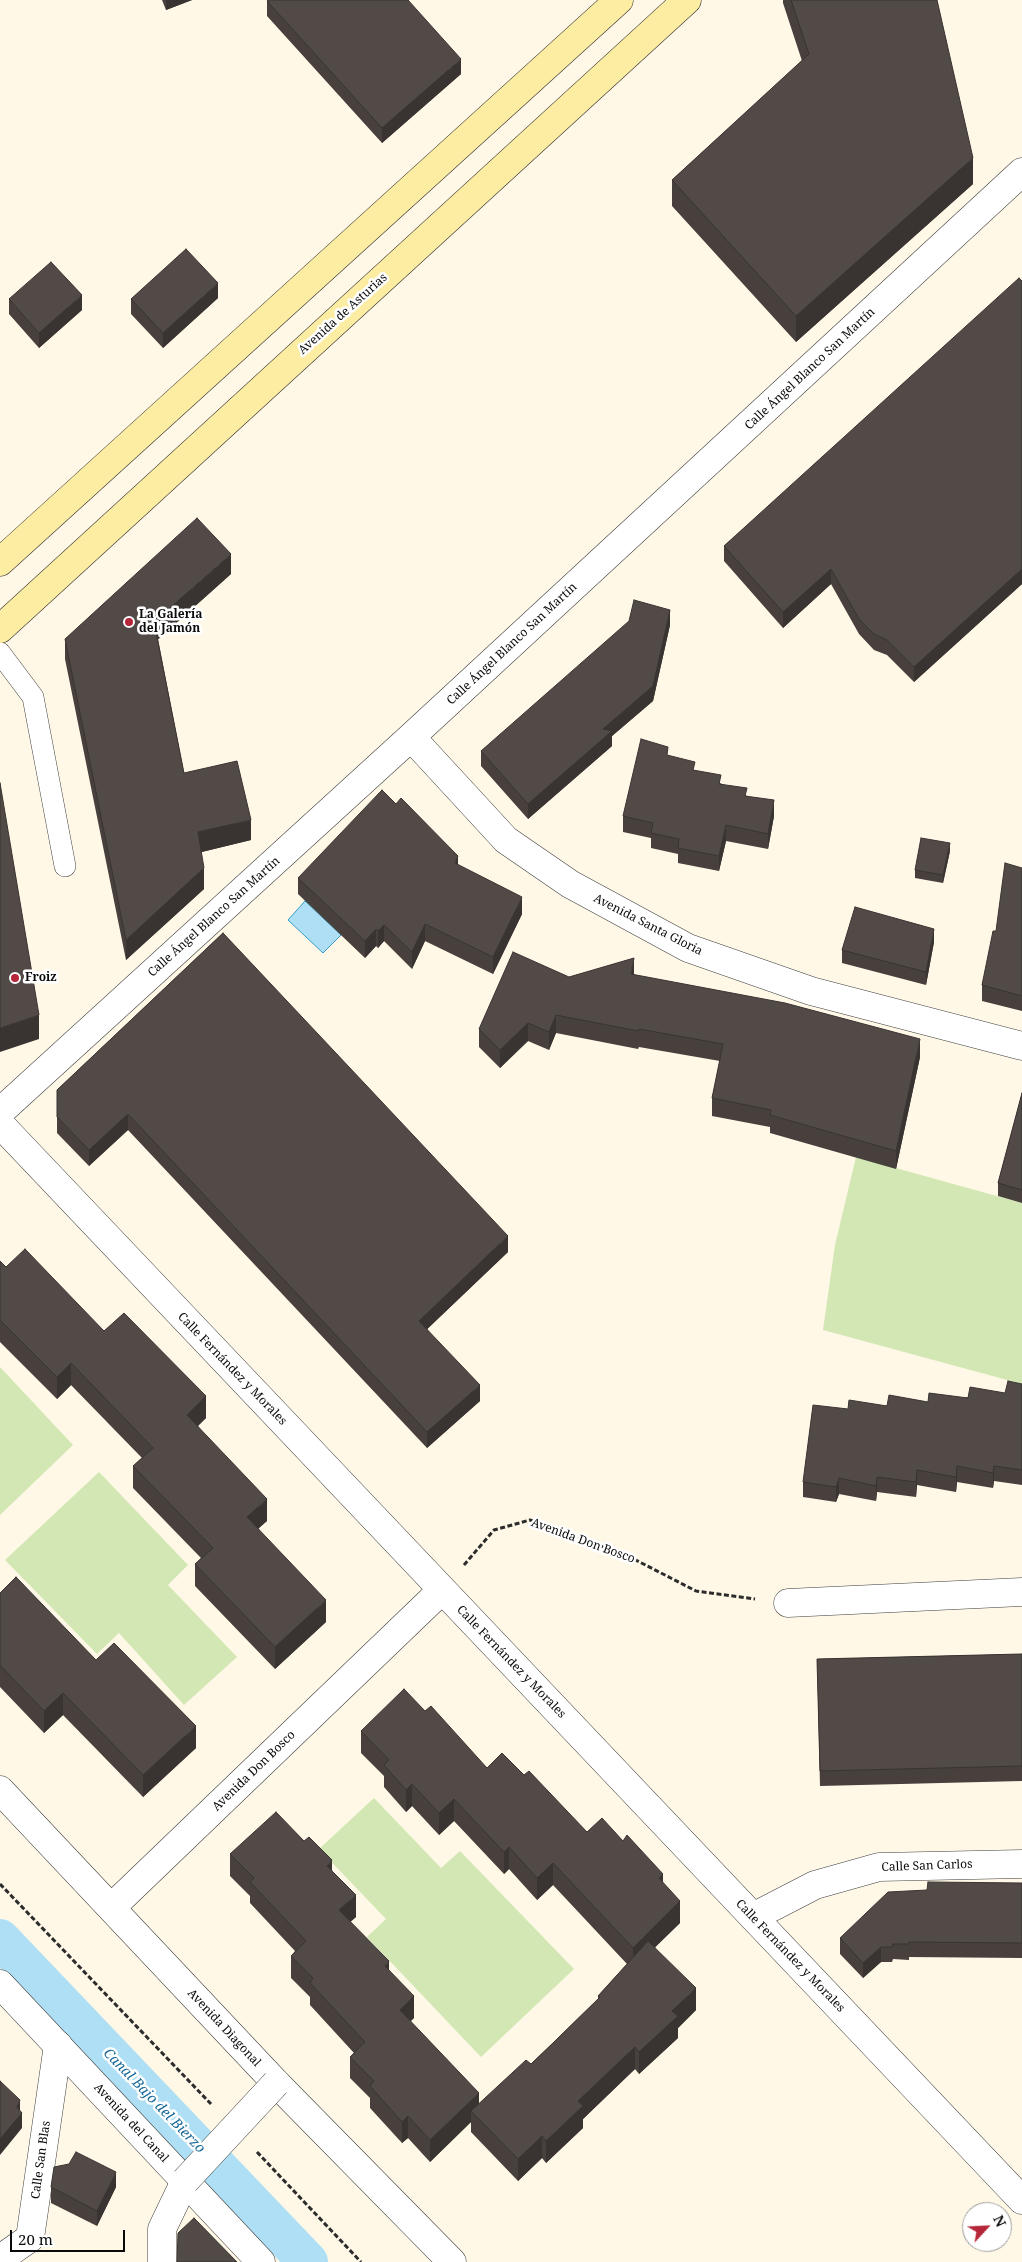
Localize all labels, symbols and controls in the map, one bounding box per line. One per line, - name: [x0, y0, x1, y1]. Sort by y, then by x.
- street label: Avenida de Asturias: [296, 270, 390, 358]
- street label: Calle Ángel Blanco San Martín: [742, 305, 878, 433]
- street label: Calle Ángel Blanco San Martín: [444, 580, 580, 708]
- place label: La Galería del Jamón: [139, 608, 202, 636]
- marker: La Galería del Jamón: [123, 616, 135, 628]
- street label: Calle Ángel Blanco San Martín: [145, 854, 283, 980]
- street label: Avenida Santa Gloria: [591, 891, 705, 959]
- place label: Froiz: [25, 971, 57, 985]
- marker: Froiz: [9, 972, 21, 984]
- street label: Calle Fernández y Morales: [174, 1310, 290, 1428]
- street label: Avenida Don Bosco: [529, 1516, 637, 1566]
- street label: Calle Fernández y Morales: [453, 1603, 569, 1721]
- street label: Avenida Don Bosco: [210, 1728, 298, 1814]
- street label: Calle San Carlos: [881, 1857, 973, 1875]
- street label: Calle Fernández y Morales: [732, 1897, 848, 2015]
- street label: Avenida Diagonal: [184, 1986, 264, 2070]
- water label: Canal Bajo del Bierzo: [100, 2045, 208, 2157]
- street label: Avenida del Canal: [91, 2080, 171, 2166]
- street label: Calle San Blas: [28, 2120, 54, 2200]
- north arrow: [962, 2202, 1012, 2252]
- text: N: [989, 2212, 1011, 2230]
- scale bar: [12, 2220, 128, 2252]
- text: 20 m: [18, 2229, 53, 2249]

